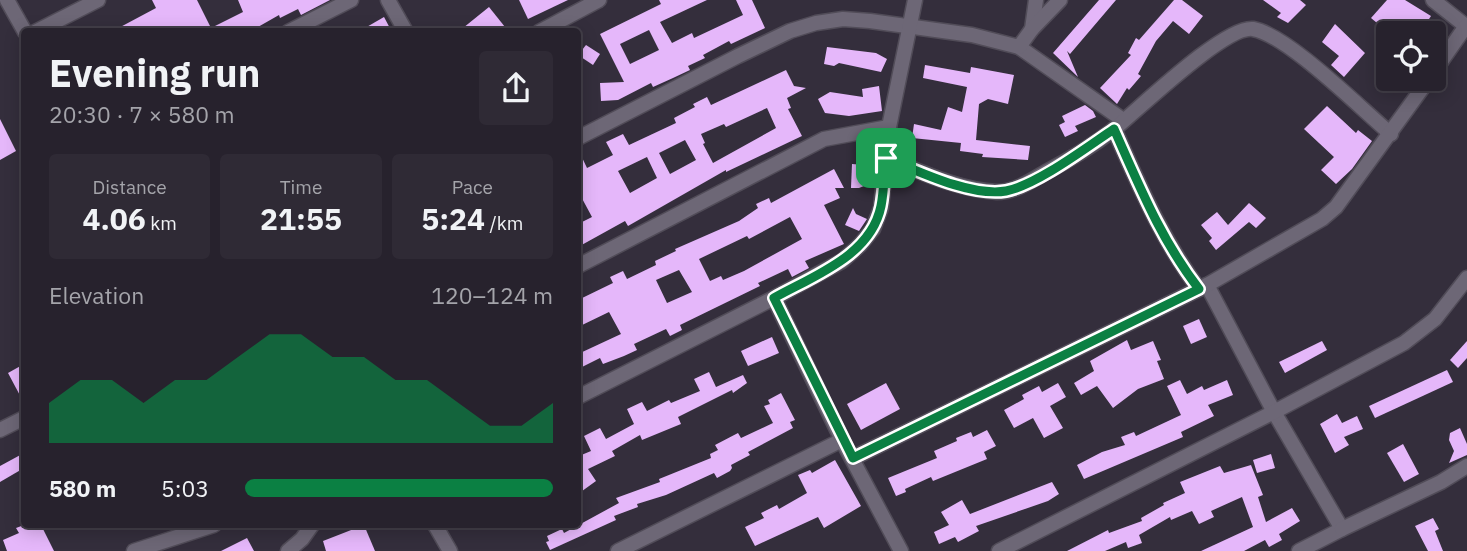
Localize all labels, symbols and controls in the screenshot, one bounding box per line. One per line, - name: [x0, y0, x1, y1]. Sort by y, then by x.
- map controls: [1376, 21, 1446, 91]
- button: locate: [1376, 21, 1446, 91]
- text: Evening run: [49, 48, 260, 97]
- button: share: [479, 51, 553, 125]
- text: 20:30 · 7 × 580 m: [49, 99, 235, 129]
- pin: [856, 128, 916, 188]
- icon: arrive: [867, 139, 905, 177]
- text: Distance: [93, 175, 167, 199]
- text: Time: [280, 175, 322, 199]
- text: Pace: [452, 175, 493, 199]
- text: 4.06: [82, 199, 146, 238]
- text: 21:55: [260, 199, 342, 238]
- text: 5:24: [421, 199, 485, 238]
- text: km: [146, 211, 177, 235]
- text: /km: [485, 211, 523, 235]
- text: Elevation: [49, 280, 144, 310]
- text: 120–124 m: [431, 280, 553, 310]
- text: 580 m: [49, 473, 116, 503]
- text: 5:03: [161, 473, 209, 503]

